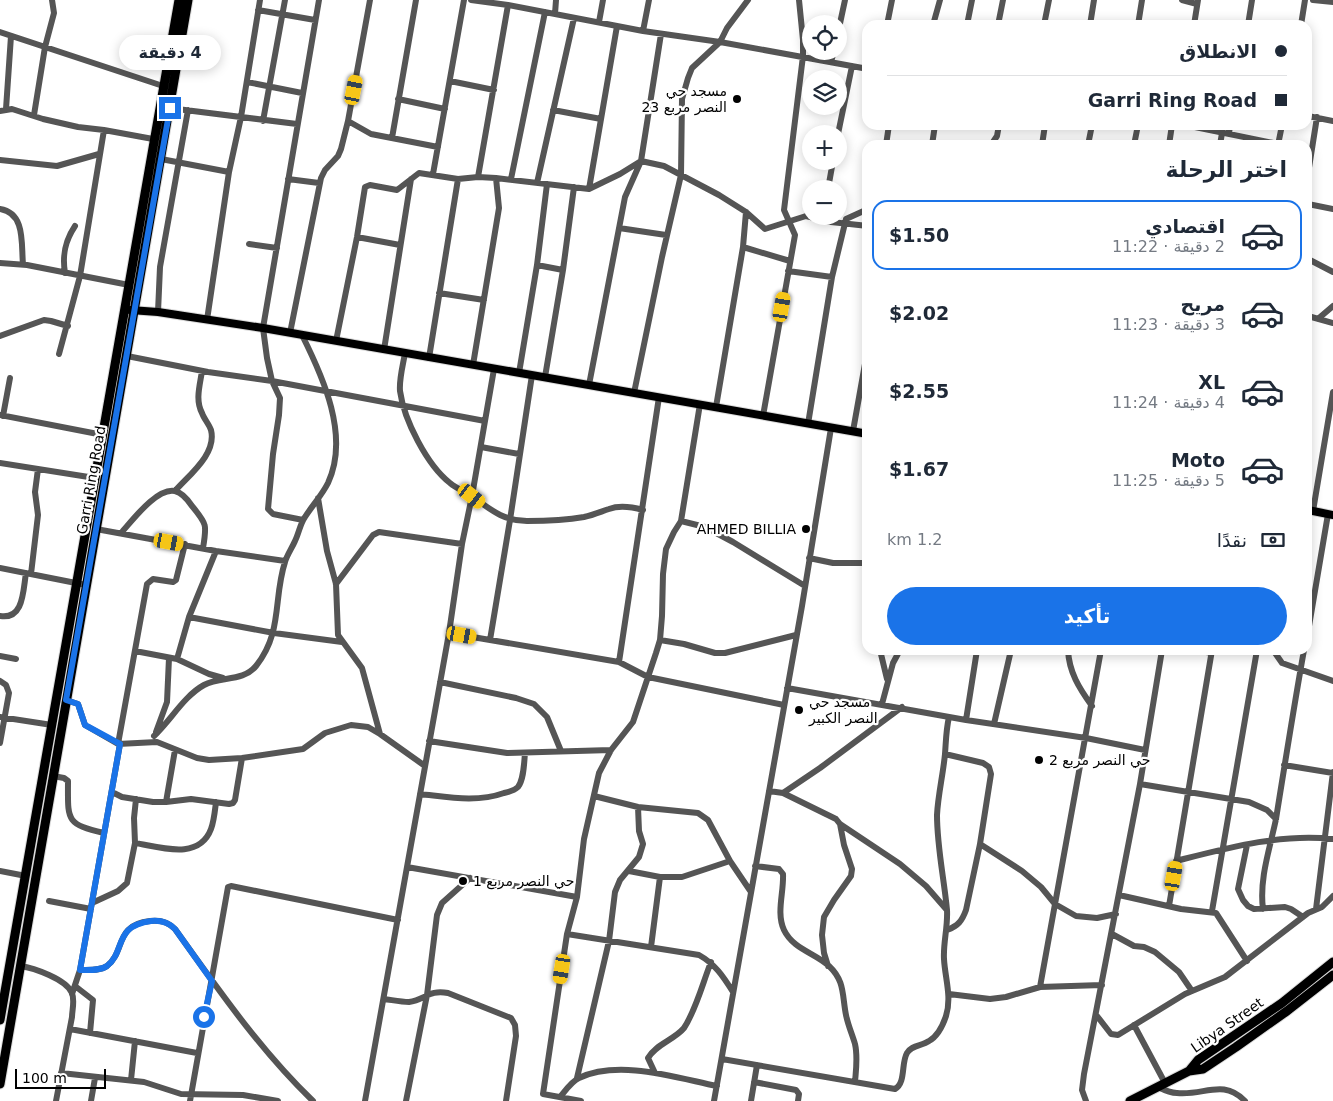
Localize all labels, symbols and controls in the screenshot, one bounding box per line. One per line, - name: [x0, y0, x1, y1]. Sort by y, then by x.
- map controls: [802, 15, 847, 225]
- button: locate: [802, 15, 847, 60]
- callout: 4 دقيقة: [119, 36, 221, 70]
- text: الانطلاق: [1179, 40, 1257, 62]
- text: 4 دقيقة: [138, 43, 202, 62]
- button: layers: [802, 70, 847, 115]
- car: [343, 74, 364, 106]
- place label: مسجد حي النصر مربع 23: [641, 83, 727, 116]
- text: Garri Ring Road: [1088, 89, 1257, 111]
- marker: مسجد حي النصر مربع 23: [731, 93, 743, 105]
- route end: [159, 97, 181, 119]
- button: +: [802, 125, 847, 170]
- text: اختر الرحلة: [1166, 157, 1287, 182]
- button: −: [802, 180, 847, 225]
- icon: car: [1240, 213, 1285, 258]
- text: اقتصادي: [1145, 215, 1225, 237]
- text: $1.50: [889, 224, 949, 246]
- text: 2 دقيقة · 11:22: [1112, 237, 1225, 256]
- car: [772, 291, 791, 323]
- icon: car: [1240, 291, 1285, 336]
- text: مريح: [1181, 293, 1225, 315]
- text: $2.02: [889, 302, 949, 324]
- text: 3 دقيقة · 11:23: [1112, 315, 1225, 334]
- icon: car: [1240, 369, 1285, 414]
- text: XL: [1198, 371, 1225, 393]
- text: $2.55: [889, 380, 949, 402]
- text: 4 دقيقة · 11:24: [1112, 393, 1225, 412]
- street label: Garri Ring Road: [74, 424, 108, 536]
- icon: car: [1240, 447, 1285, 492]
- text: Moto: [1171, 449, 1225, 471]
- text: $1.67: [889, 458, 949, 480]
- text: 5 دقيقة · 11:25: [1112, 471, 1225, 490]
- car: [455, 481, 488, 511]
- place label: AHMED BILLIA: [697, 521, 796, 537]
- marker: AHMED BILLIA: [800, 523, 812, 535]
- icon: cash: [1259, 526, 1287, 554]
- text: نقدًا: [1217, 529, 1247, 551]
- text: 1.2 km: [887, 530, 942, 549]
- car: [152, 532, 185, 552]
- button: تأكيد: [887, 587, 1287, 645]
- car: [445, 625, 478, 645]
- place label: مسجد حي النصر الكبير: [808, 694, 878, 727]
- marker: مسجد حي النصر الكبير: [793, 704, 805, 716]
- place label: حي النصر مربع 2: [1049, 752, 1150, 769]
- marker: حي النصر مربع 2: [1033, 754, 1045, 766]
- car: [1164, 860, 1183, 892]
- place label: حي النصر مربع 1: [473, 873, 574, 890]
- marker: حي النصر مربع 1: [457, 875, 469, 887]
- car: [552, 953, 571, 985]
- street label: Libya Street: [1188, 994, 1267, 1056]
- route start: [193, 1006, 215, 1028]
- scale bar: [15, 1066, 106, 1089]
- text: 100 m: [22, 1070, 67, 1086]

